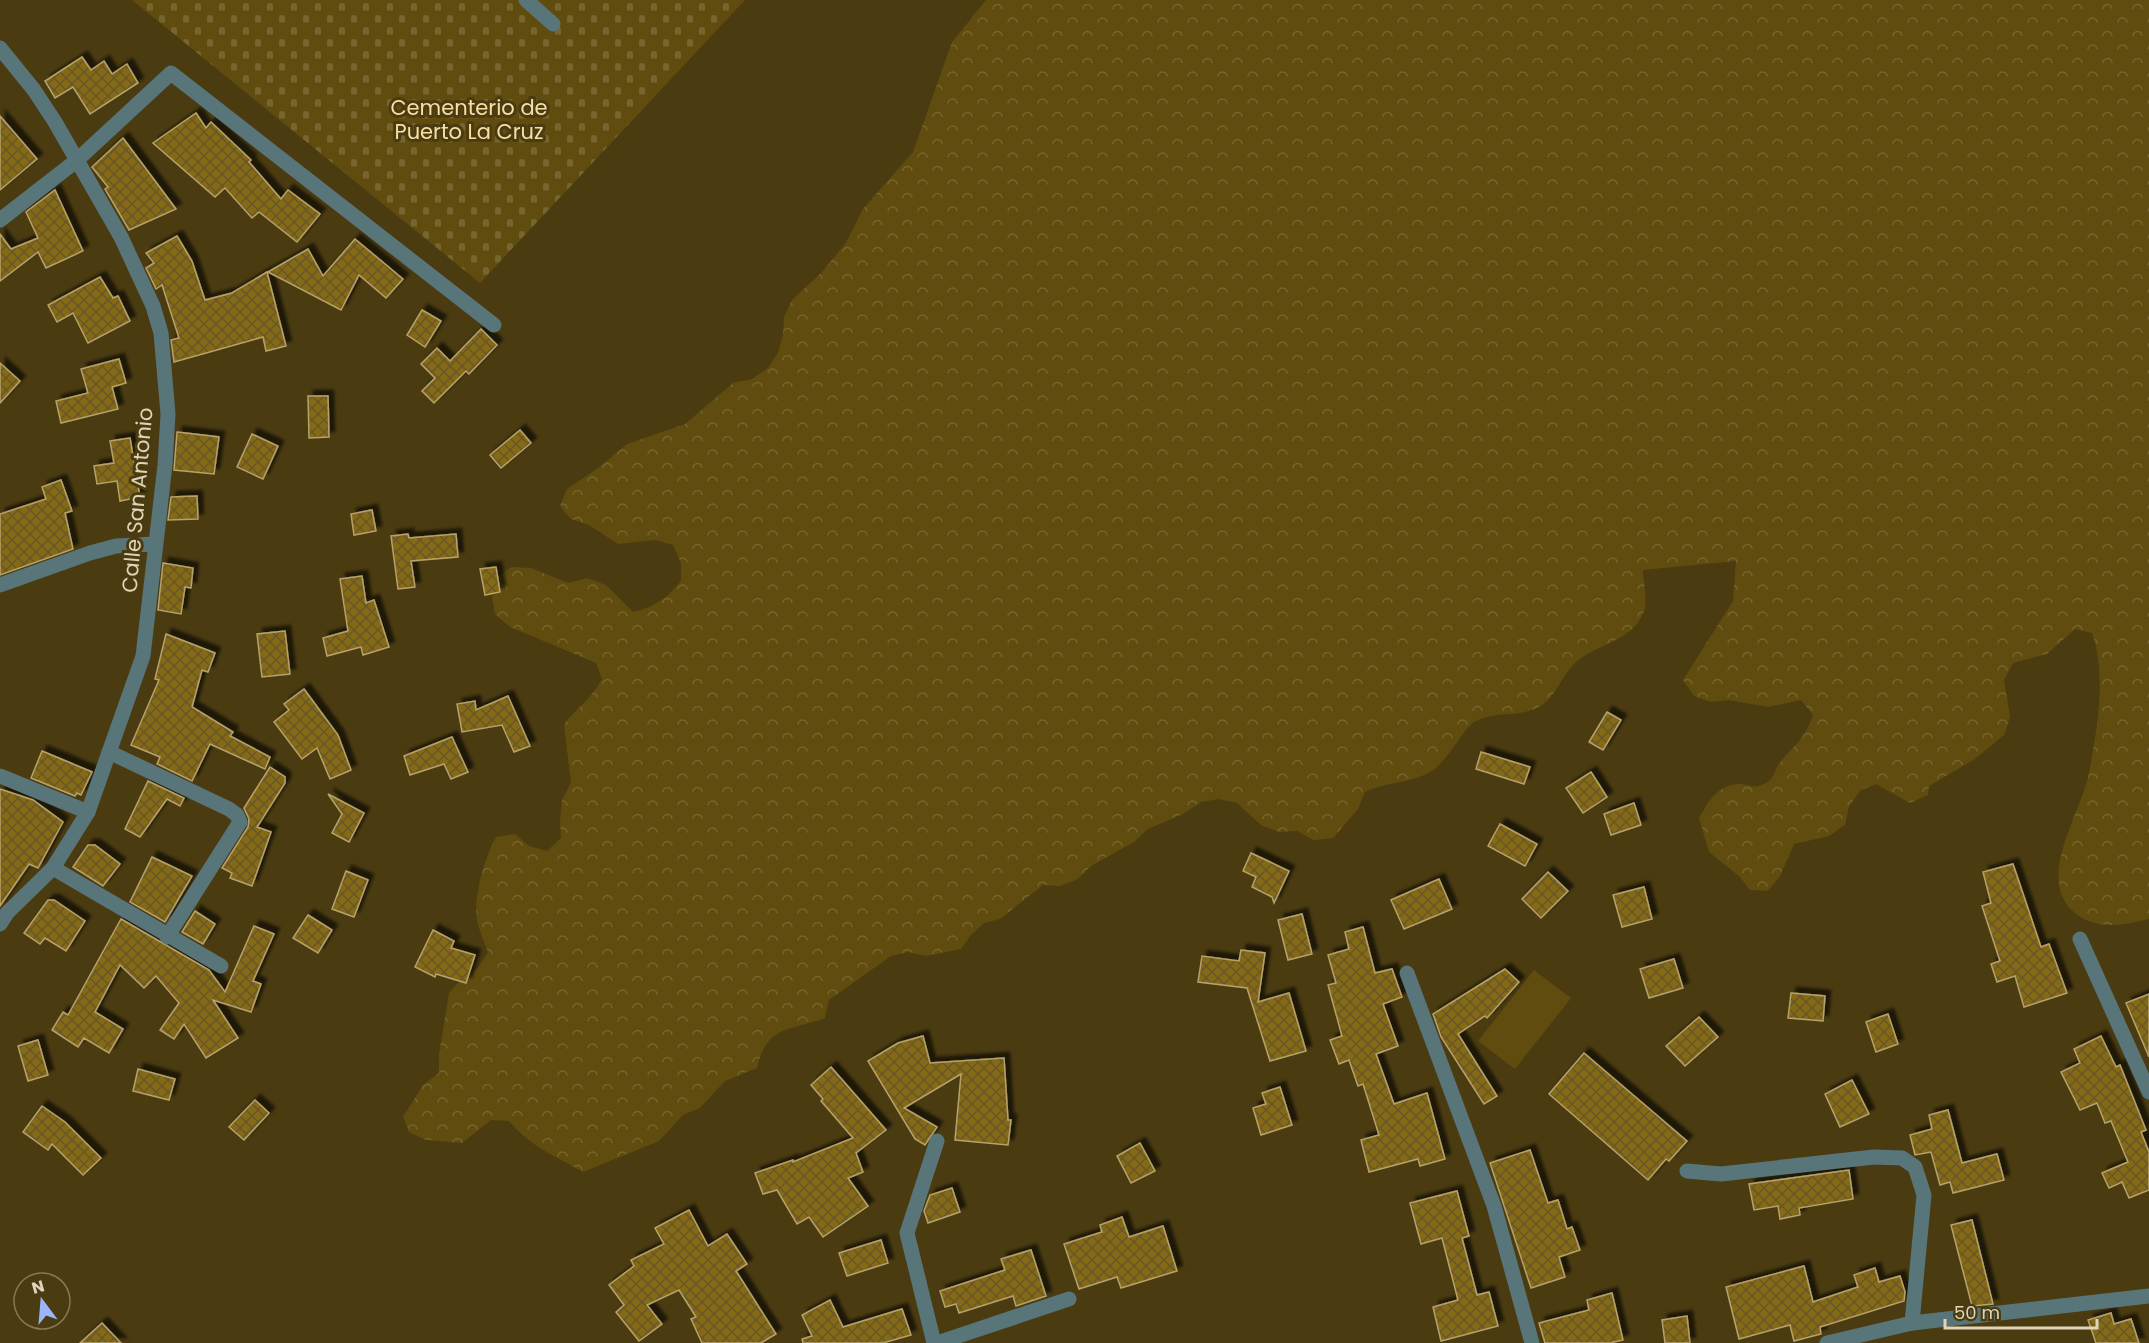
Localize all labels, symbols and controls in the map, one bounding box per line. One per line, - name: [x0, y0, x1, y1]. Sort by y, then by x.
- park label: Cementerio de Puerto La Cruz: [390, 93, 548, 146]
- street label: Calle San Antonio: [114, 406, 160, 594]
- north arrow: [12, 1271, 72, 1331]
- text: N: [29, 1274, 47, 1300]
- scale bar: [1945, 1292, 2096, 1330]
- text: 50 m: [1954, 1300, 2000, 1325]

